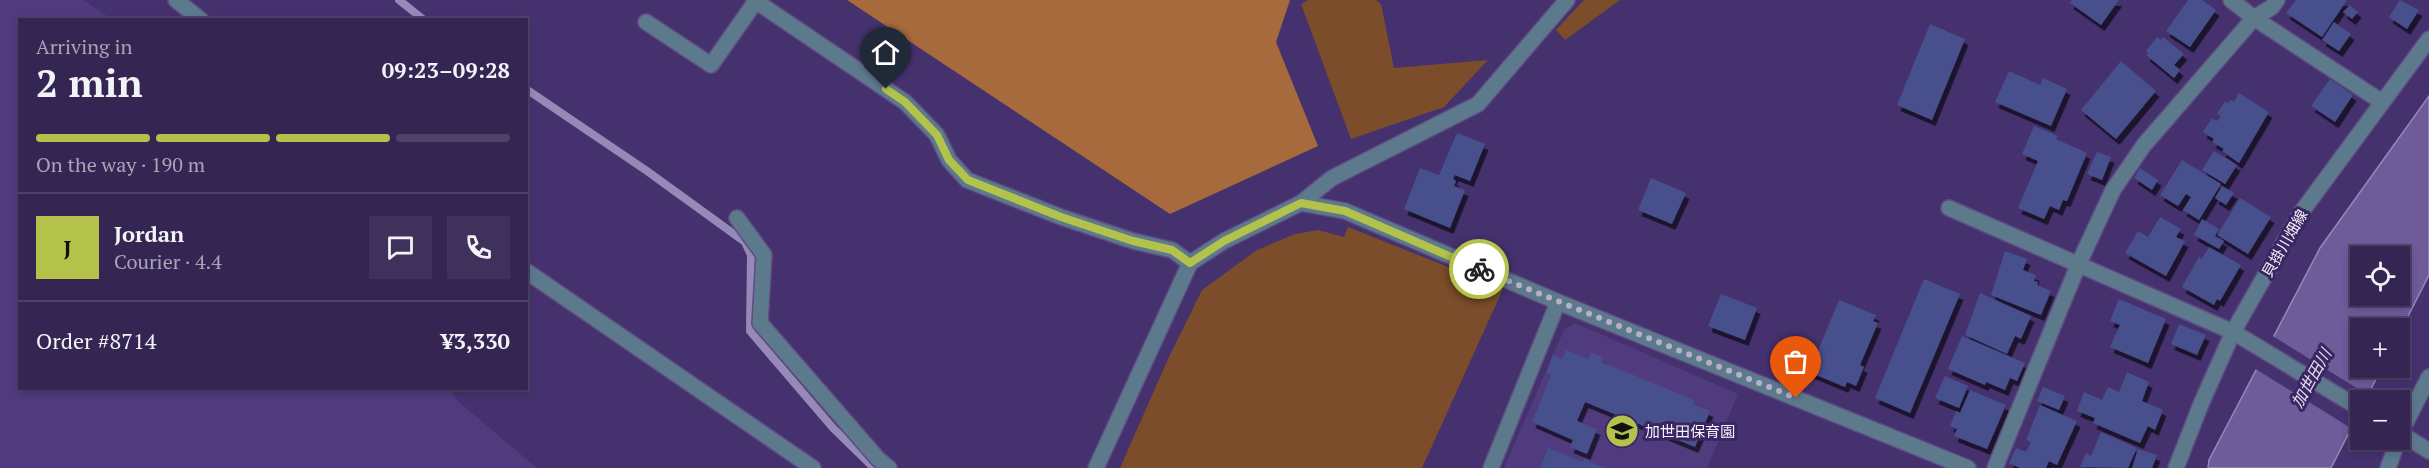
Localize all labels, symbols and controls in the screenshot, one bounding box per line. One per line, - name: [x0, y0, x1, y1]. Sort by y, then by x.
- pin: [860, 27, 911, 89]
- text: Arriving in: [36, 33, 132, 60]
- icon: home: [869, 36, 902, 69]
- text: 09:23–09:28: [382, 55, 510, 84]
- text: 2 min: [36, 56, 143, 108]
- text: On the way · 190 m: [36, 151, 205, 178]
- street label: 貝掛川畑線: [2257, 206, 2311, 280]
- button: chat: [369, 216, 432, 279]
- button: phone: [447, 216, 510, 279]
- text: Jordan: [114, 219, 184, 248]
- text: J: [63, 233, 72, 262]
- courier: [1449, 239, 1509, 299]
- map controls: [2350, 246, 2410, 450]
- button: locate: [2350, 246, 2410, 306]
- text: Courier · 4.4: [114, 248, 222, 275]
- icon: bike: [1463, 253, 1496, 286]
- button: +: [2350, 318, 2410, 378]
- text: Order #8714: [36, 326, 156, 355]
- text: ¥3,330: [441, 326, 510, 355]
- pin: [1770, 336, 1821, 398]
- water label: 加世田川: [2286, 343, 2337, 411]
- icon: bag: [1779, 345, 1812, 378]
- button: −: [2350, 390, 2410, 450]
- school or university icon: 加世田保育園: [1604, 413, 1640, 449]
- place label: 加世田保育園: [1645, 421, 1735, 441]

